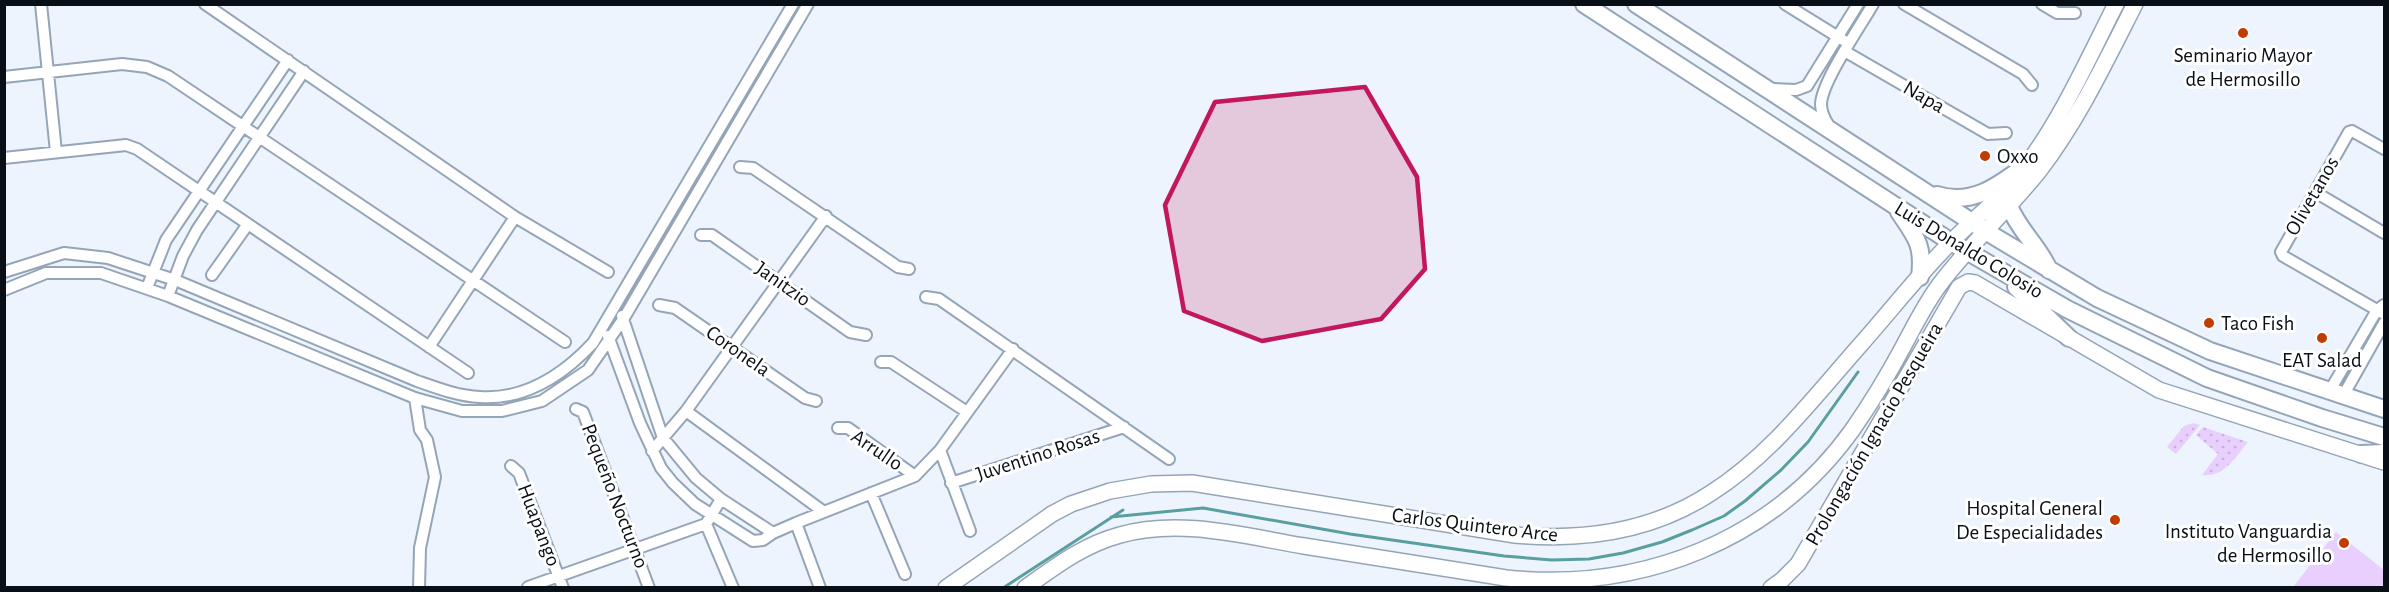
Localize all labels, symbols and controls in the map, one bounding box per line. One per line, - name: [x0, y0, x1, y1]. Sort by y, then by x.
- marker: Seminario Mayor de Hermosillo: [2236, 26, 2250, 40]
- place label: Seminario Mayor de Hermosillo: [2174, 45, 2312, 90]
- street label: Napa: [1900, 77, 1949, 117]
- place label: Oxxo: [1997, 146, 2039, 167]
- marker: Oxxo: [1978, 149, 1992, 163]
- street label: Olivetanos: [2281, 153, 2343, 239]
- street label: Luis Donaldo Colosio: [1891, 197, 2047, 303]
- street label: Janitzio: [751, 258, 815, 310]
- place label: Taco Fish: [2221, 313, 2294, 334]
- marker: Taco Fish: [2202, 316, 2216, 330]
- street label: Prolongación Ignacio Pesqueira: [1801, 319, 1947, 549]
- street label: Coronela: [702, 321, 774, 381]
- marker: EAT Salad: [2315, 331, 2329, 345]
- place label: EAT Salad: [2282, 350, 2362, 371]
- street label: Pequeño Nocturno: [578, 421, 652, 571]
- street label: Arrullo: [848, 425, 906, 475]
- street label: Juventino Rosas: [974, 425, 1102, 485]
- street label: Huapango: [514, 481, 564, 569]
- place label: Hospital General De Especialidades: [1956, 498, 2103, 543]
- street label: Carlos Quintero Arce: [1391, 504, 1559, 546]
- marker: Hospital General De Especialidades: [2108, 513, 2122, 527]
- place label: Instituto Vanguardia de Hermosillo: [2165, 521, 2332, 566]
- marker: Instituto Vanguardia de Hermosillo: [2337, 536, 2351, 550]

